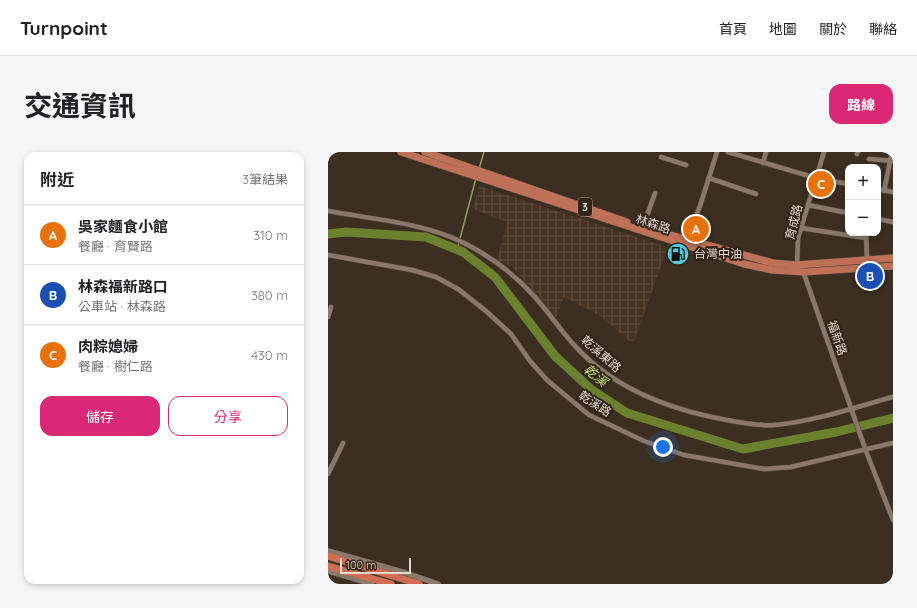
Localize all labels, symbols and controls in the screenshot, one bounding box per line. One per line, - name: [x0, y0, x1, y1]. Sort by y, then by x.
- text: Turnpoint: [20, 16, 108, 40]
- text: 首頁: [719, 20, 747, 38]
- text: 地圖: [769, 20, 797, 38]
- text: 關於: [819, 20, 847, 38]
- text: 聯絡: [869, 20, 897, 38]
- button: 路線: [829, 84, 893, 124]
- text: 交通資訊: [24, 88, 136, 123]
- map controls: [845, 164, 881, 236]
- button: +: [845, 164, 881, 200]
- text: 附近: [40, 169, 74, 190]
- pin: C: [808, 169, 834, 199]
- text: 3筆結果: [242, 171, 288, 187]
- road number: 3: [578, 198, 592, 216]
- button: −: [845, 200, 881, 236]
- street label: 育成路: [782, 203, 805, 241]
- street label: 林森路: [634, 211, 673, 236]
- pin: A: [683, 214, 709, 244]
- text: 吳家麵食小館: [78, 217, 168, 236]
- text: A: [49, 227, 57, 243]
- text: 310 m: [253, 227, 288, 243]
- text: 餐廳 · 育賢路: [78, 238, 153, 254]
- fuel station icon: 台灣中油: [665, 241, 691, 267]
- place label: 台灣中油: [694, 246, 742, 261]
- pin: B: [857, 261, 883, 291]
- text: 林森福新路口: [78, 277, 168, 296]
- text: B: [49, 287, 57, 303]
- text: 380 m: [251, 287, 288, 303]
- text: 公車站 · 林森路: [78, 298, 166, 314]
- street label: 福新路: [825, 318, 850, 357]
- street label: 乾溪東路: [578, 333, 624, 375]
- text: 肉粽媳婦: [78, 337, 138, 356]
- text: C: [49, 347, 57, 363]
- text: 430 m: [251, 347, 288, 363]
- text: 餐廳 · 樹仁路: [78, 358, 153, 374]
- water label: 乾溪: [581, 361, 611, 389]
- street label: 乾溪路: [576, 387, 614, 420]
- button: 儲存: [40, 396, 160, 436]
- button: 分享: [168, 396, 288, 436]
- your location: [653, 437, 673, 457]
- scale bar: [340, 556, 411, 575]
- text: 100 m: [346, 558, 376, 572]

